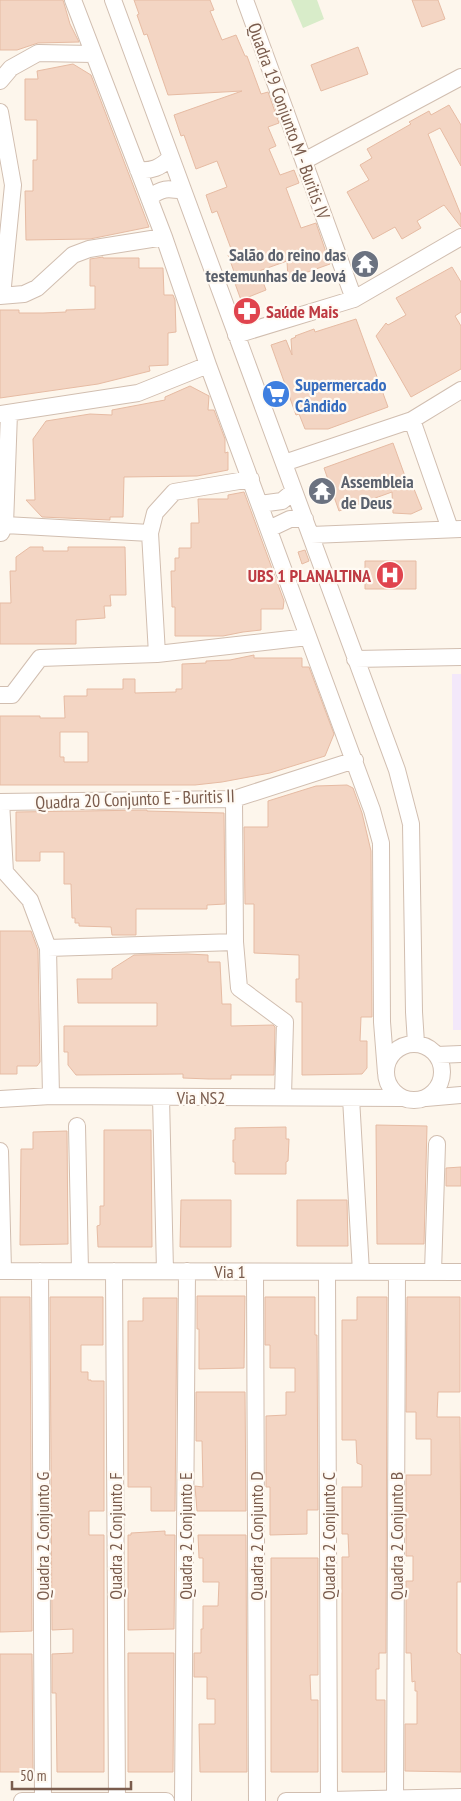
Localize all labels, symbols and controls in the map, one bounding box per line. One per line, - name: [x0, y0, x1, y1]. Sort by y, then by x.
- street label: Quadra 19 Conjunto M - Buritis IV: [243, 20, 336, 223]
- place label: Salão do reino das testemunhas de Jeová: [206, 243, 346, 287]
- temple icon: Salão do reino das testemunhas de Jeová: [350, 249, 380, 279]
- pharmacy icon: Saúde Mais: [232, 296, 262, 326]
- place label: Saúde Mais: [266, 300, 339, 323]
- place label: Supermercado Cândido: [295, 373, 387, 417]
- supermarket icon: Supermercado Cândido: [261, 379, 291, 409]
- place label: Assembleia de Deus: [340, 470, 414, 514]
- temple icon: Assembleia de Deus: [307, 476, 337, 506]
- hospital icon: UBS 1 PLANALTINA: [375, 560, 405, 590]
- place label: UBS 1 PLANALTINA: [248, 564, 372, 587]
- street label: Quadra 20 Conjunto E - Buritis II: [35, 784, 235, 814]
- street label: Via NS2: [176, 1086, 225, 1109]
- street label: Via 1: [213, 1260, 246, 1283]
- street label: Quadra 2 Conjunto G: [31, 1471, 54, 1600]
- street label: Quadra 2 Conjunto D: [245, 1471, 268, 1601]
- street label: Quadra 2 Conjunto F: [104, 1472, 127, 1600]
- street label: Quadra 2 Conjunto E: [174, 1472, 197, 1600]
- street label: Quadra 2 Conjunto C: [317, 1472, 340, 1600]
- street label: Quadra 2 Conjunto B: [385, 1472, 408, 1600]
- scale bar: [12, 1758, 131, 1790]
- text: 50 m: [20, 1766, 46, 1785]

